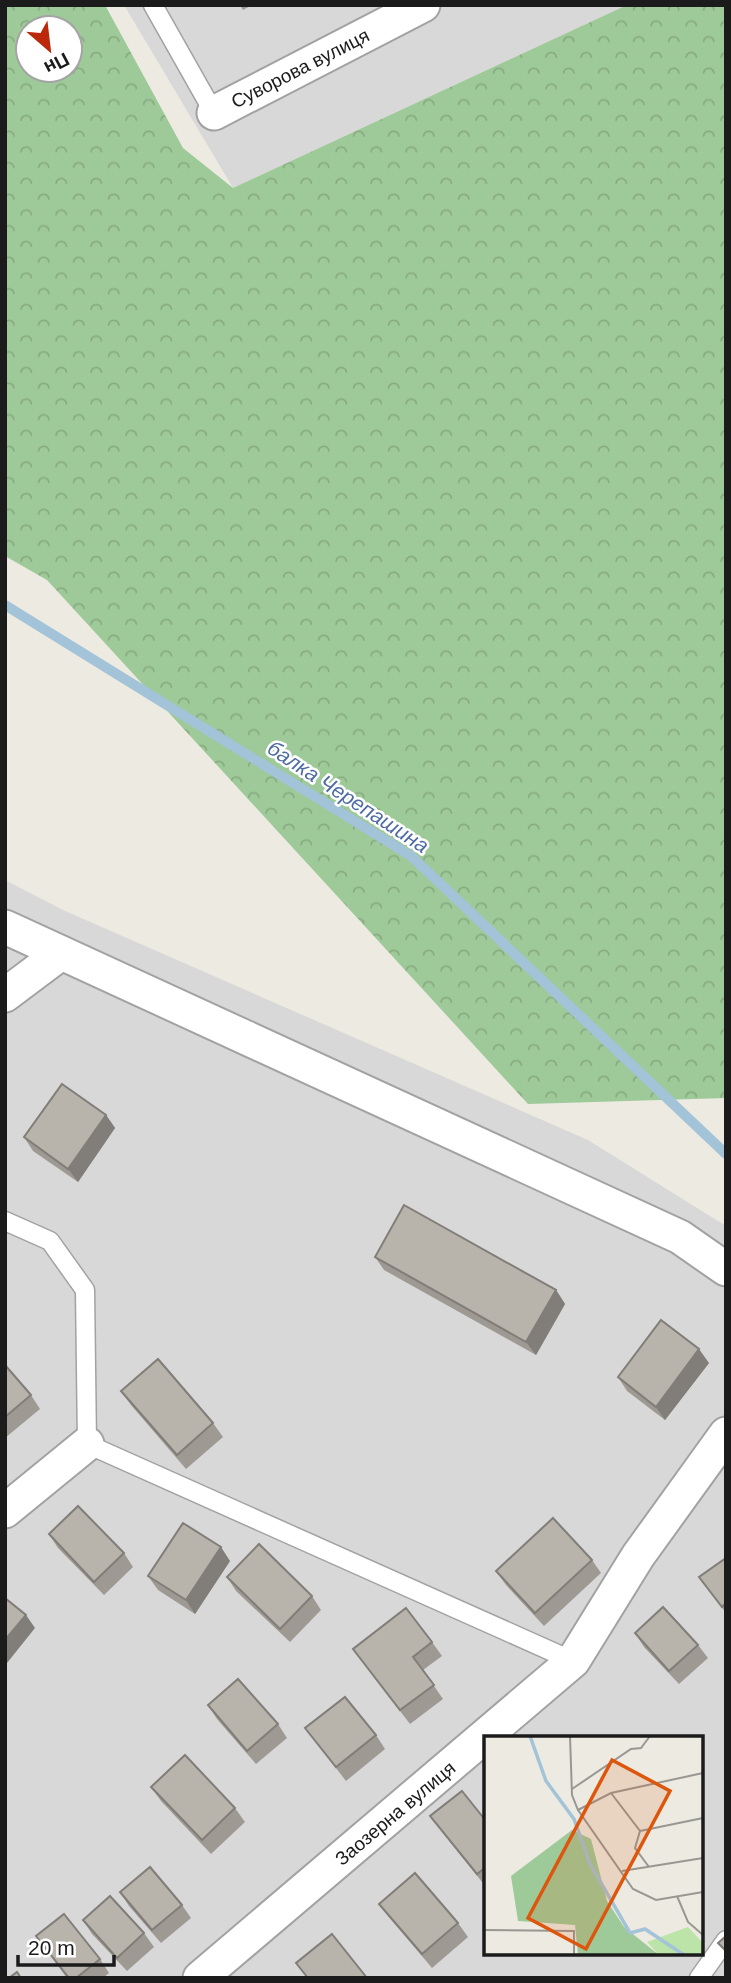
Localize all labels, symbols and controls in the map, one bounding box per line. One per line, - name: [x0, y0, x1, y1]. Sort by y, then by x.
- north arrow: [14, 14, 84, 84]
- street label: Суворова вулиця: [228, 25, 373, 112]
- text: Пн: [41, 48, 73, 79]
- water label: балка Черепашина: [263, 736, 433, 857]
- inset map: [484, 1736, 703, 1955]
- street label: Заозерна вулиця: [331, 1757, 460, 1870]
- scale bar: [18, 1924, 114, 1968]
- text: 20 m: [28, 1936, 75, 1959]

